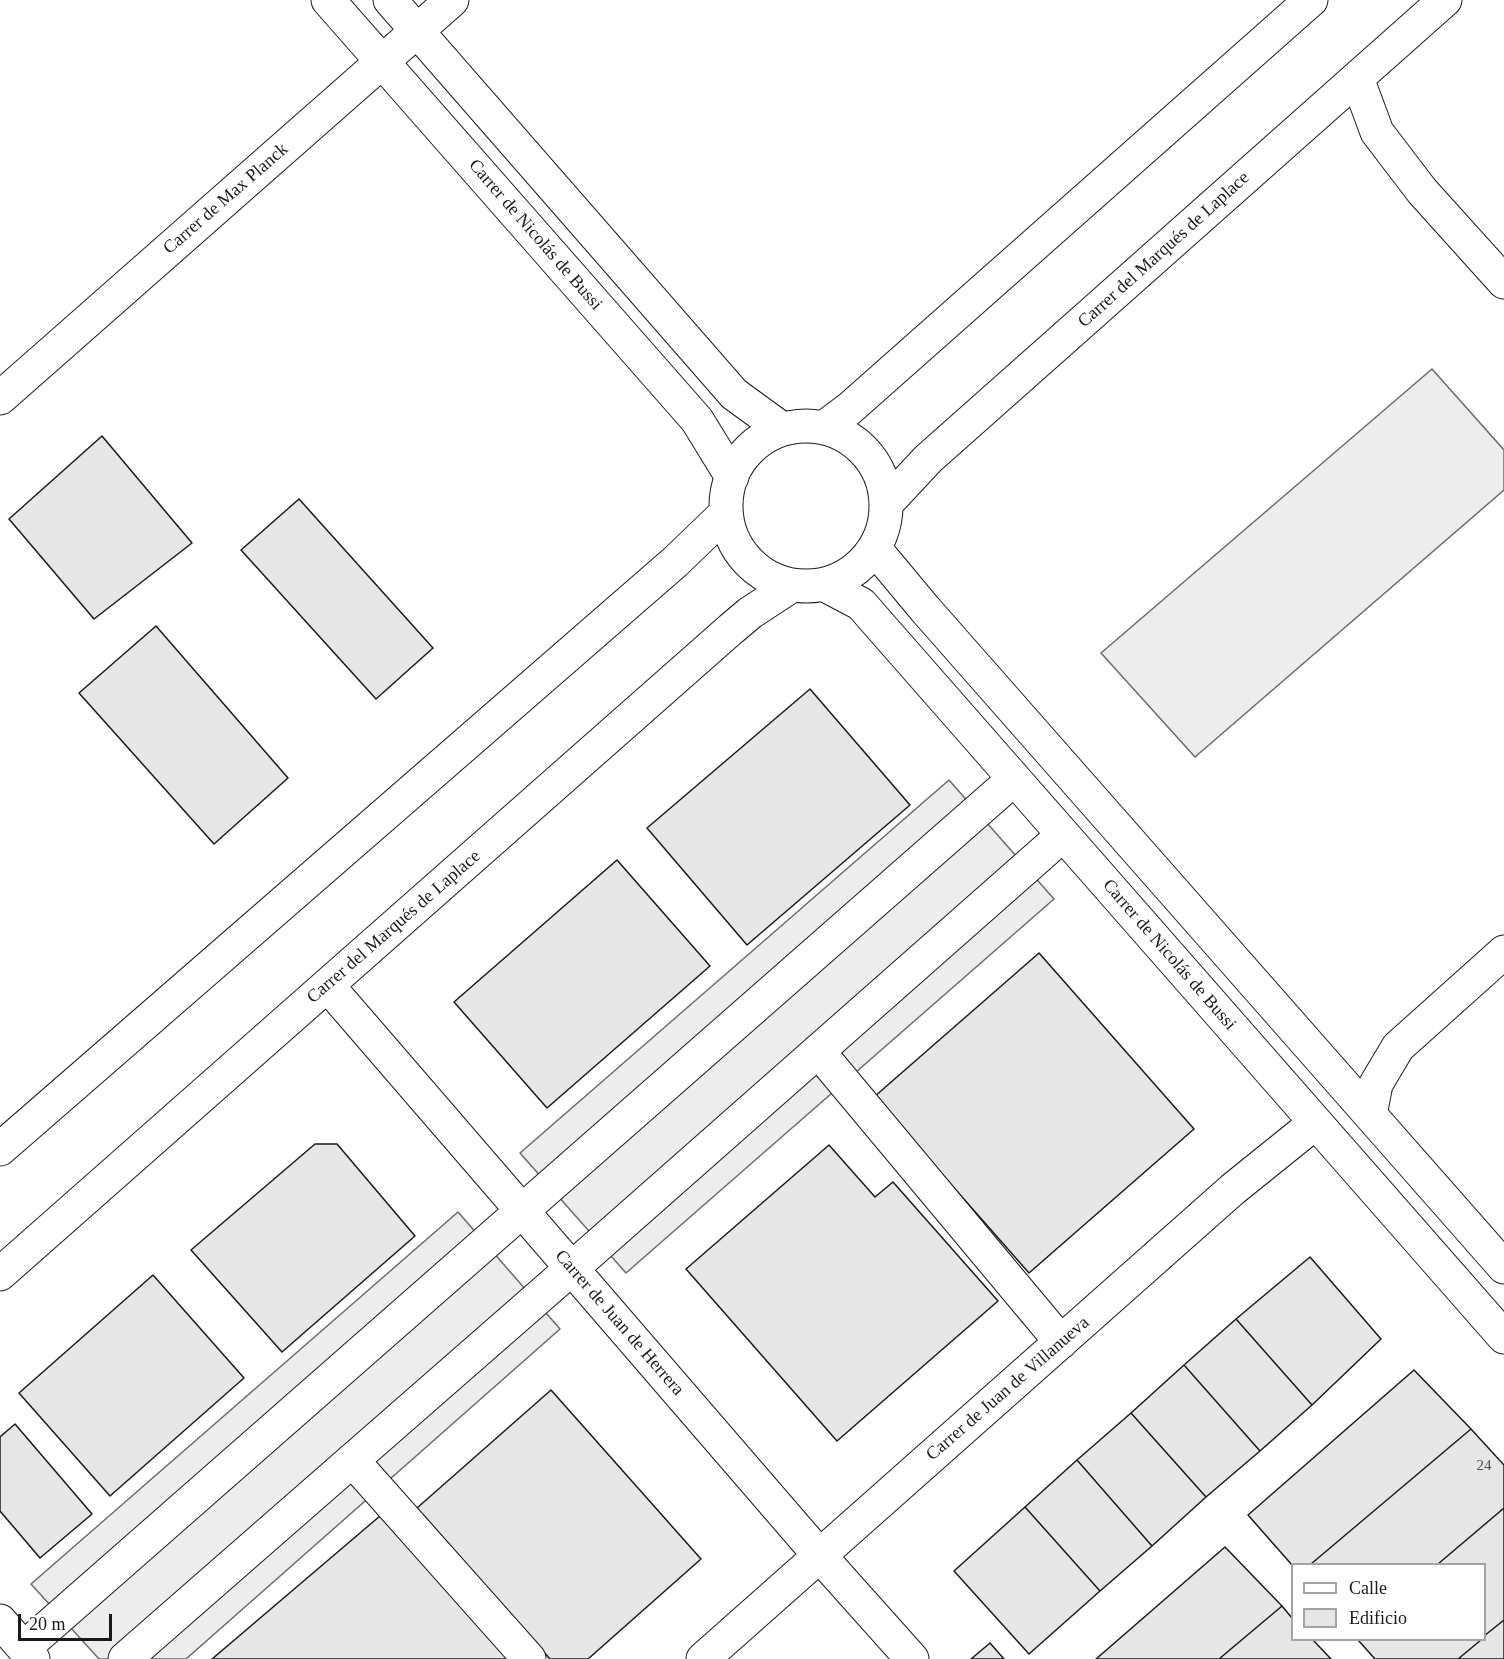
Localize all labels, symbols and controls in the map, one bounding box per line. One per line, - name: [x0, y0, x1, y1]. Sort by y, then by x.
- street label: Carrer de Max Planck: [159, 139, 293, 259]
- street label: Carrer de Nicolás de Bussi: [464, 155, 606, 315]
- street label: Carrer del Marqués de Laplace: [1074, 167, 1254, 333]
- street label: Carrer del Marqués de Laplace: [303, 846, 485, 1008]
- street label: Carrer de Nicolás de Bussi: [1098, 875, 1240, 1035]
- street label: Carrer de Juan de Herrera: [550, 1246, 688, 1400]
- street label: Carrer de Juan de Villanueva: [922, 1312, 1094, 1466]
- house number: 24: [1476, 1457, 1492, 1475]
- legend: [1291, 1563, 1486, 1641]
- text: Calle: [1349, 1578, 1387, 1598]
- scale bar: [21, 1602, 116, 1640]
- text: Edificio: [1349, 1608, 1407, 1628]
- text: 20 m: [29, 1614, 66, 1634]

